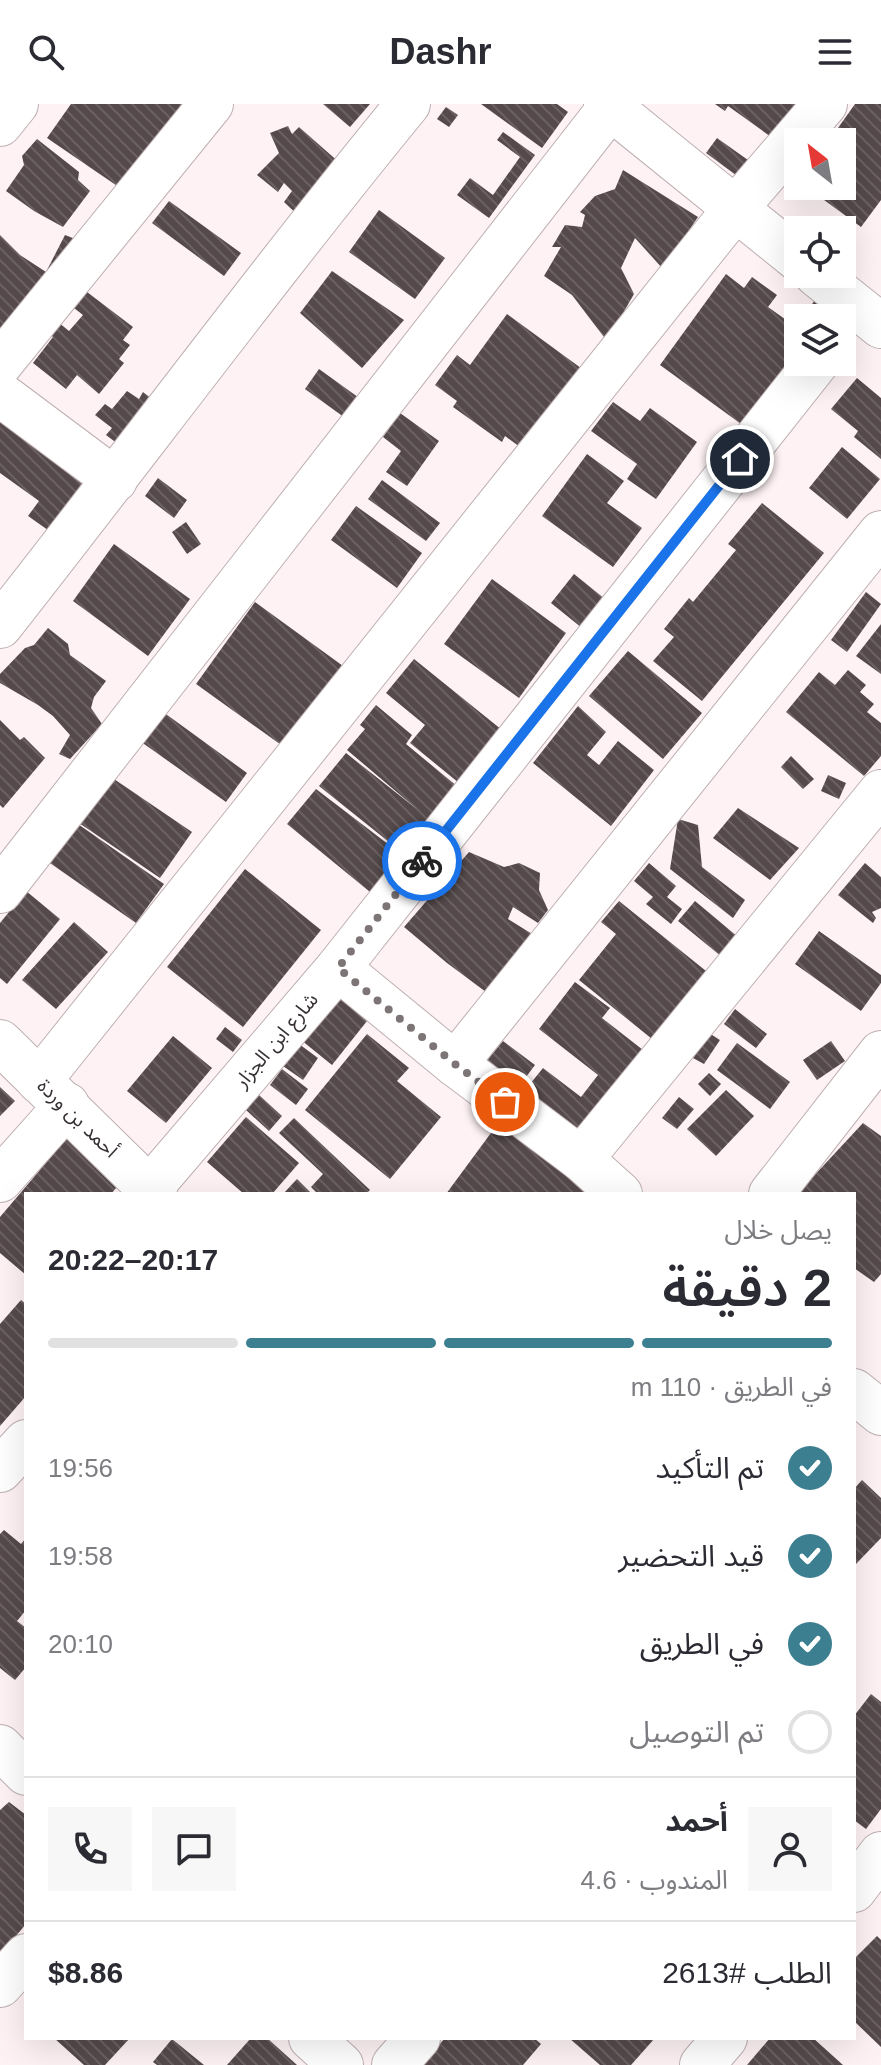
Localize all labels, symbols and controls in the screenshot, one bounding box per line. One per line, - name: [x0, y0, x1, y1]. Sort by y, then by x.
- icon: search: [24, 30, 68, 74]
- icon: menu: [813, 30, 857, 74]
- text: Dashr: [389, 31, 492, 72]
- north arrow: [784, 128, 856, 200]
- map controls: [784, 128, 856, 376]
- button: locate: [784, 216, 856, 288]
- button: layers: [784, 304, 856, 376]
- pin: [706, 425, 774, 493]
- icon: home: [718, 437, 762, 481]
- courier: [382, 821, 462, 901]
- icon: bike: [400, 839, 444, 883]
- street label: شارع ابن الجزار: [229, 988, 325, 1095]
- pin: [471, 1068, 539, 1136]
- street label: أحمد بن وردة: [33, 1074, 123, 1162]
- icon: bag: [483, 1080, 527, 1124]
- text: يصل خلال: [724, 1215, 832, 1245]
- text: 20:17–20:22: [48, 1243, 218, 1276]
- text: 2 دقيقة: [662, 1259, 832, 1317]
- text: في الطريق · 110 m: [631, 1372, 832, 1402]
- icon: check: [788, 1446, 832, 1490]
- text: تم التأكيد: [656, 1451, 764, 1484]
- text: 19:56: [48, 1453, 113, 1483]
- icon: check: [788, 1534, 832, 1578]
- text: قيد التحضير: [618, 1539, 764, 1572]
- text: 19:58: [48, 1541, 113, 1571]
- icon: check: [788, 1622, 832, 1666]
- text: في الطريق: [640, 1627, 764, 1660]
- text: 20:10: [48, 1629, 113, 1659]
- text: تم التوصيل: [629, 1715, 764, 1748]
- text: أحمد: [665, 1804, 728, 1837]
- button: phone: [48, 1807, 132, 1891]
- button: chat: [152, 1807, 236, 1891]
- button: person: [748, 1807, 832, 1891]
- text: المندوب · 4.6: [581, 1865, 728, 1895]
- text: $8.86: [48, 1956, 123, 1989]
- text: الطلب #2613: [662, 1956, 832, 1989]

